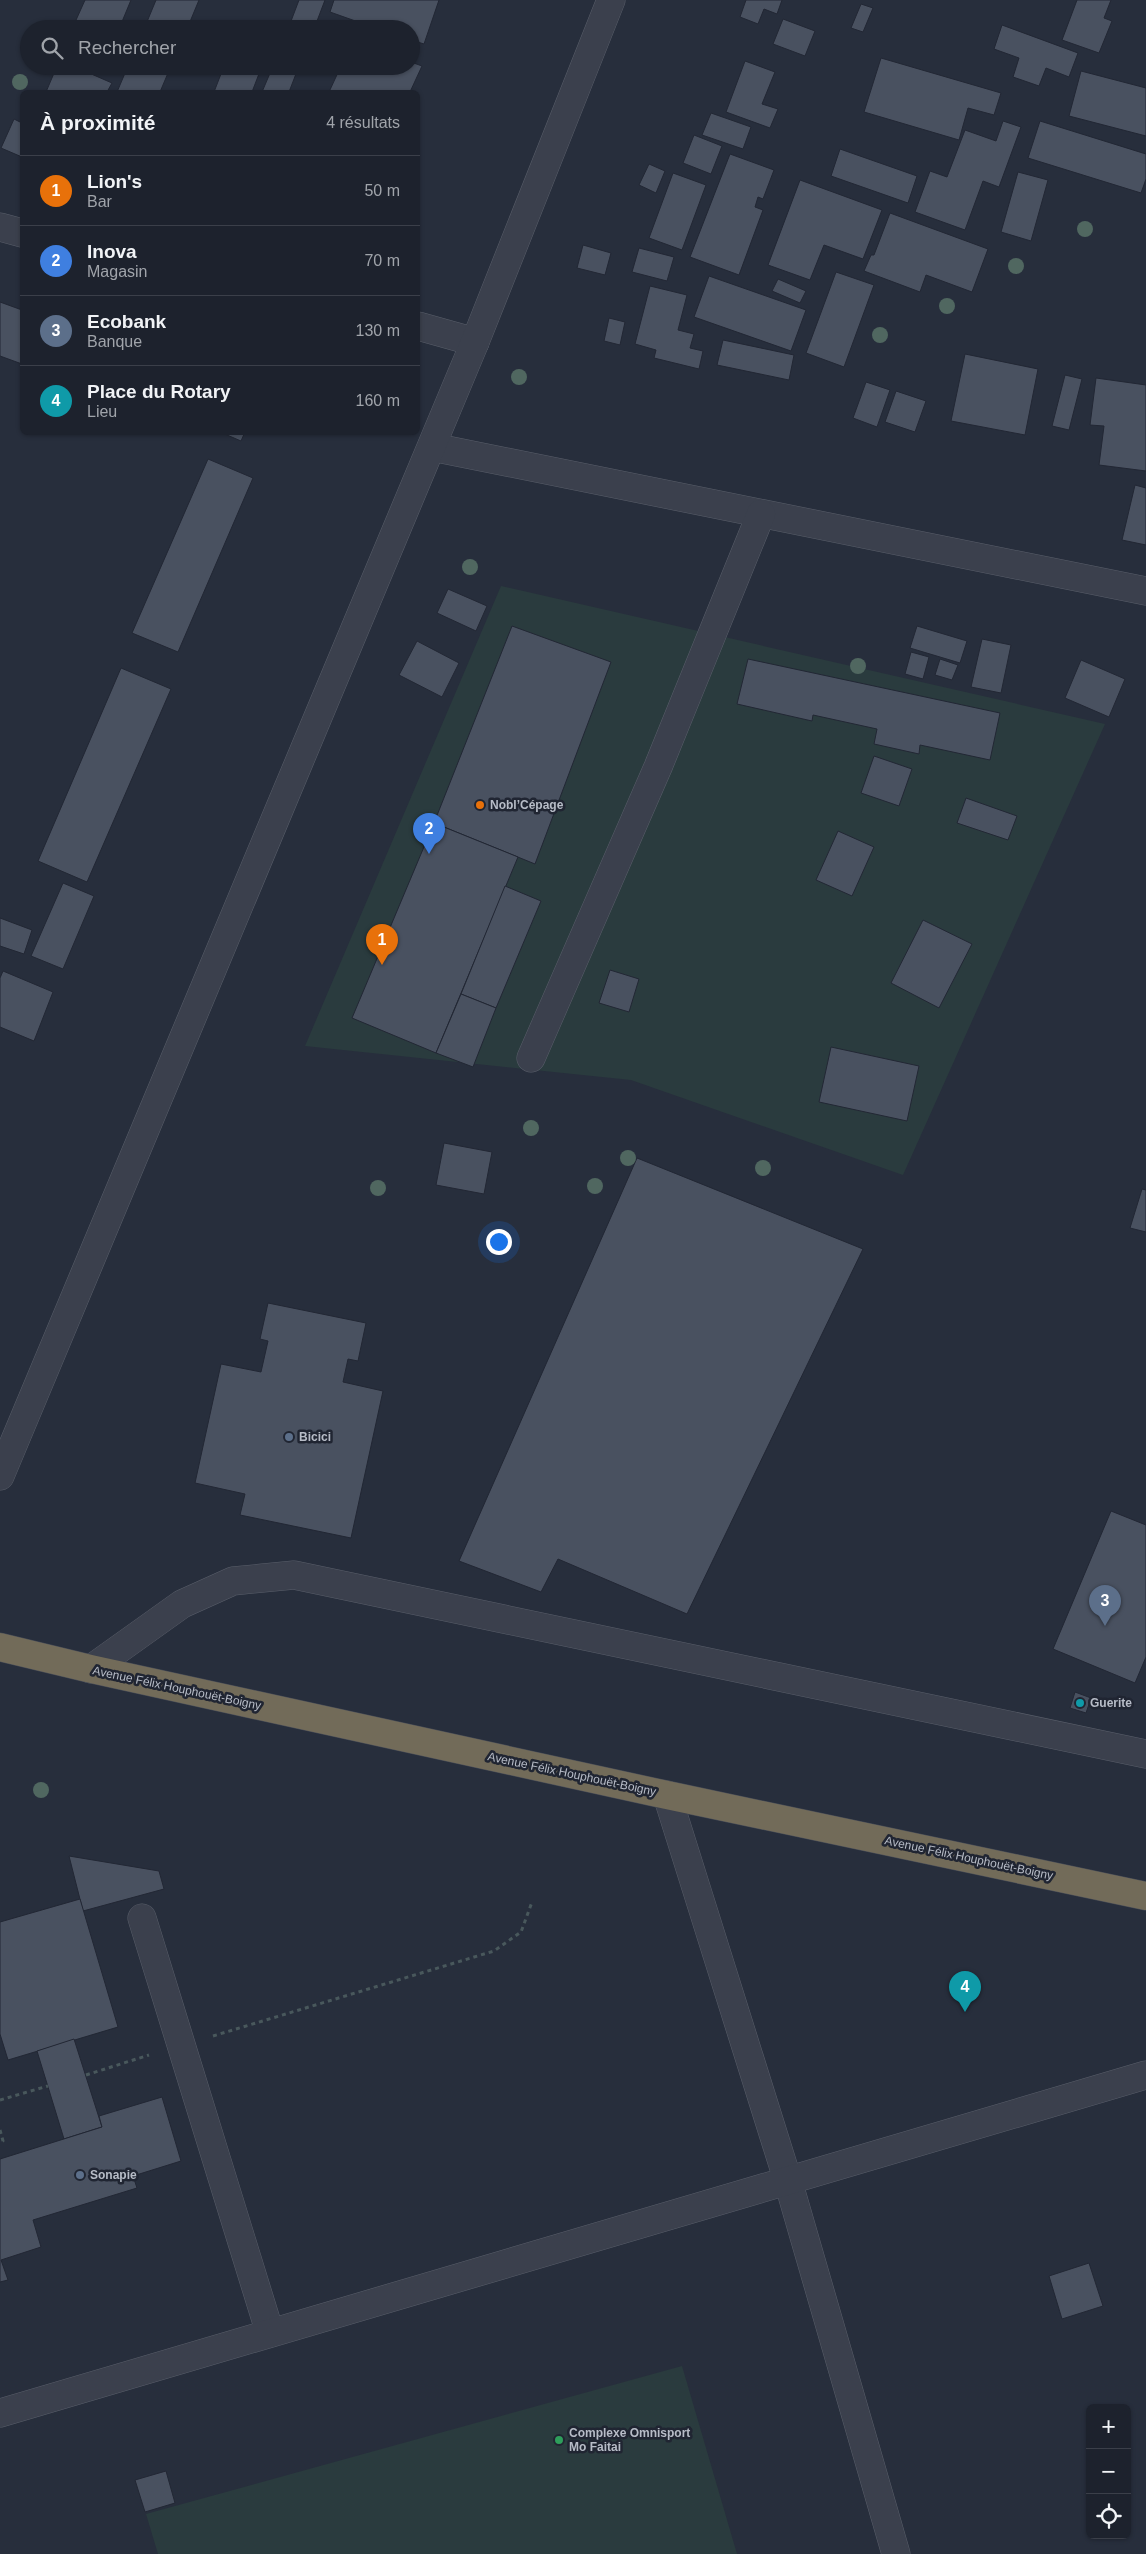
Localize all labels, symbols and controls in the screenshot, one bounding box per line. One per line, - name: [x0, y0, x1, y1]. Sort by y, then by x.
- search box: [20, 20, 420, 75]
- icon: search: [38, 34, 66, 62]
- text: Rechercher: [78, 37, 176, 58]
- text: À proximité: [40, 111, 156, 134]
- text: 4 résultats: [326, 114, 400, 131]
- text: Lion's: [87, 171, 142, 192]
- text: 1: [52, 182, 60, 199]
- text: 50 m: [364, 182, 400, 199]
- text: Bar: [87, 193, 112, 210]
- text: Inova: [87, 241, 137, 262]
- text: 2: [52, 252, 60, 269]
- text: 70 m: [364, 252, 400, 269]
- text: Magasin: [87, 263, 147, 280]
- text: Ecobank: [87, 311, 166, 332]
- text: 3: [52, 322, 60, 339]
- text: 130 m: [356, 322, 400, 339]
- text: Banque: [87, 333, 142, 350]
- text: Place du Rotary: [87, 381, 231, 402]
- text: 4: [52, 392, 60, 409]
- text: 160 m: [356, 392, 400, 409]
- text: Lieu: [87, 403, 117, 420]
- place label: Nobl’Cépage: [490, 798, 564, 812]
- marker: Nobl’Cépage: [474, 799, 486, 811]
- pin: 2: [413, 813, 445, 854]
- pin: 1: [366, 924, 398, 965]
- your location: [486, 1229, 512, 1255]
- place label: Bicici: [299, 1430, 331, 1444]
- marker: Bicici: [283, 1431, 295, 1443]
- pin: 3: [1089, 1585, 1121, 1626]
- street label: Avenue Félix Houphouët-Boigny: [91, 1663, 263, 1713]
- place label: Guerite: [1090, 1696, 1132, 1710]
- marker: Guerite: [1074, 1697, 1086, 1709]
- street label: Avenue Félix Houphouët-Boigny: [486, 1749, 658, 1799]
- street label: Avenue Félix Houphouët-Boigny: [883, 1833, 1055, 1883]
- pin: 4: [949, 1971, 981, 2012]
- place label: Sonapie: [90, 2168, 137, 2182]
- marker: Sonapie: [74, 2169, 86, 2181]
- map controls: [1086, 2404, 1131, 2539]
- button: +: [1086, 2404, 1131, 2449]
- place label: Complexe Omnisport Mo Faitai: [569, 2426, 690, 2454]
- marker: Complexe Omnisport Mo Faitai: [553, 2434, 565, 2446]
- button: −: [1086, 2449, 1131, 2494]
- button: locate: [1086, 2494, 1131, 2539]

